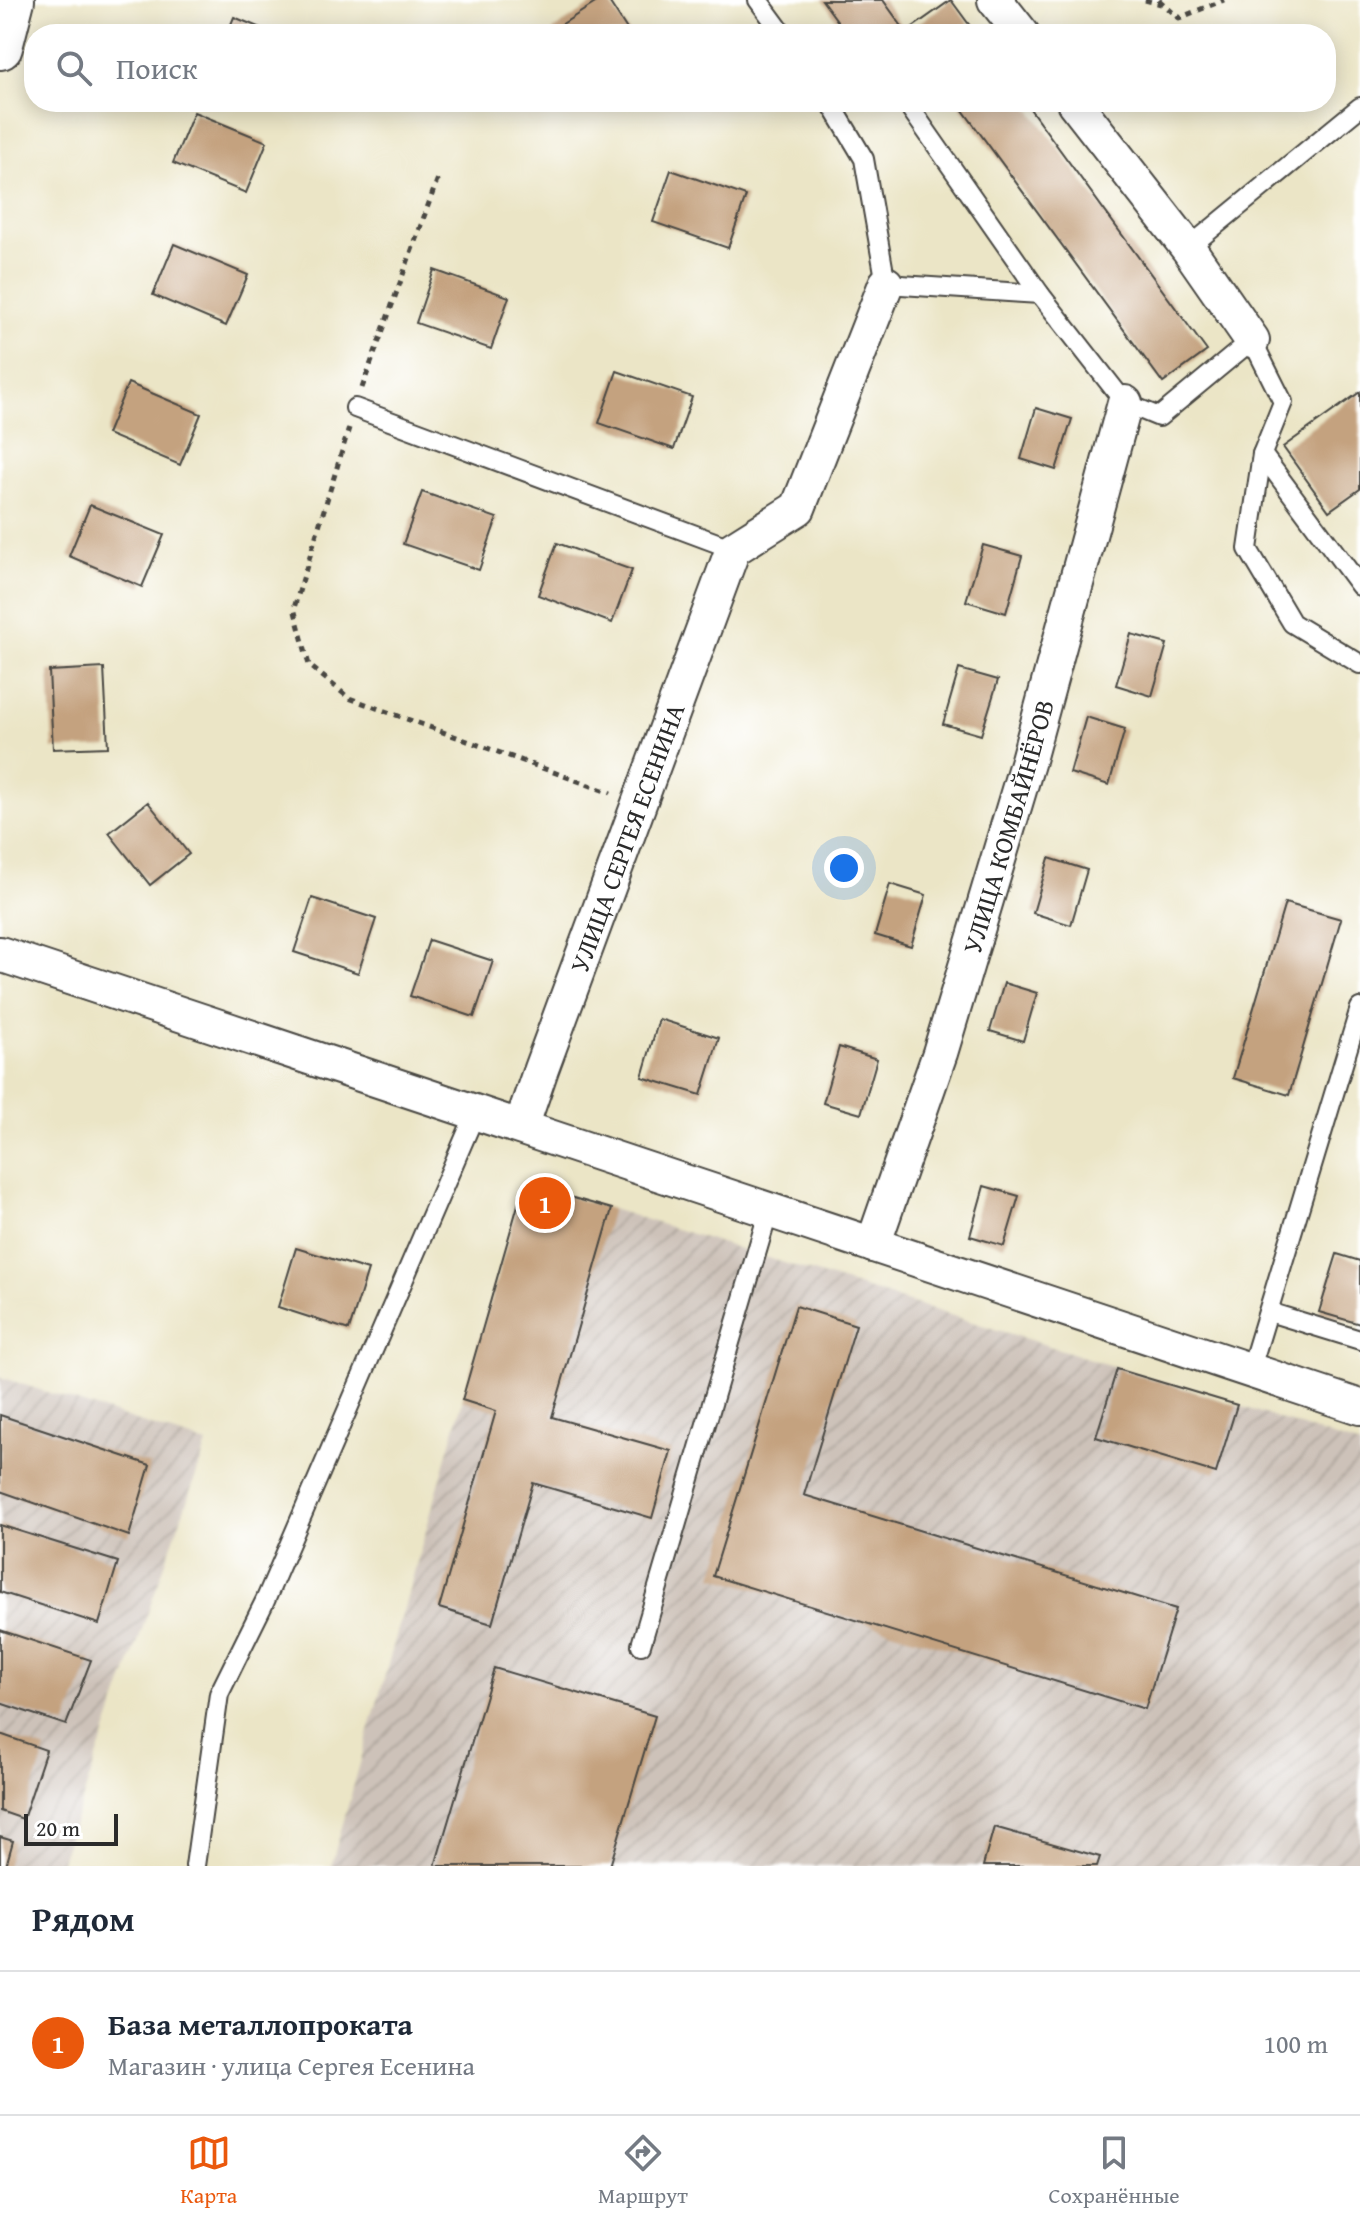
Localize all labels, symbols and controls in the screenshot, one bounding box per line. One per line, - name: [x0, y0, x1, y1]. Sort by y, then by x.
- search box: [24, 24, 1336, 112]
- icon: search: [52, 46, 96, 90]
- text: Поиск: [116, 46, 198, 90]
- street label: УЛИЦА КОМБАЙНЁРОВ: [952, 695, 1063, 958]
- street label: УЛИЦА СЕРГЕЯ ЕСЕНИНА: [559, 697, 694, 978]
- your location: [824, 848, 864, 888]
- pin: 1: [519, 1173, 571, 1233]
- scale bar: [24, 1810, 118, 1846]
- text: 20 m: [36, 1812, 80, 1844]
- text: Рядом: [32, 1894, 135, 1943]
- text: База металлопроката: [108, 2002, 413, 2046]
- text: 1: [51, 2024, 65, 2063]
- text: 100 m: [1263, 2024, 1328, 2063]
- text: Магазин · улица Сергея Есенина: [108, 2046, 475, 2085]
- tab: Карта: [180, 2131, 237, 2211]
- tab: Маршрут: [598, 2131, 688, 2211]
- tab: Сохранённые: [1049, 2131, 1180, 2211]

